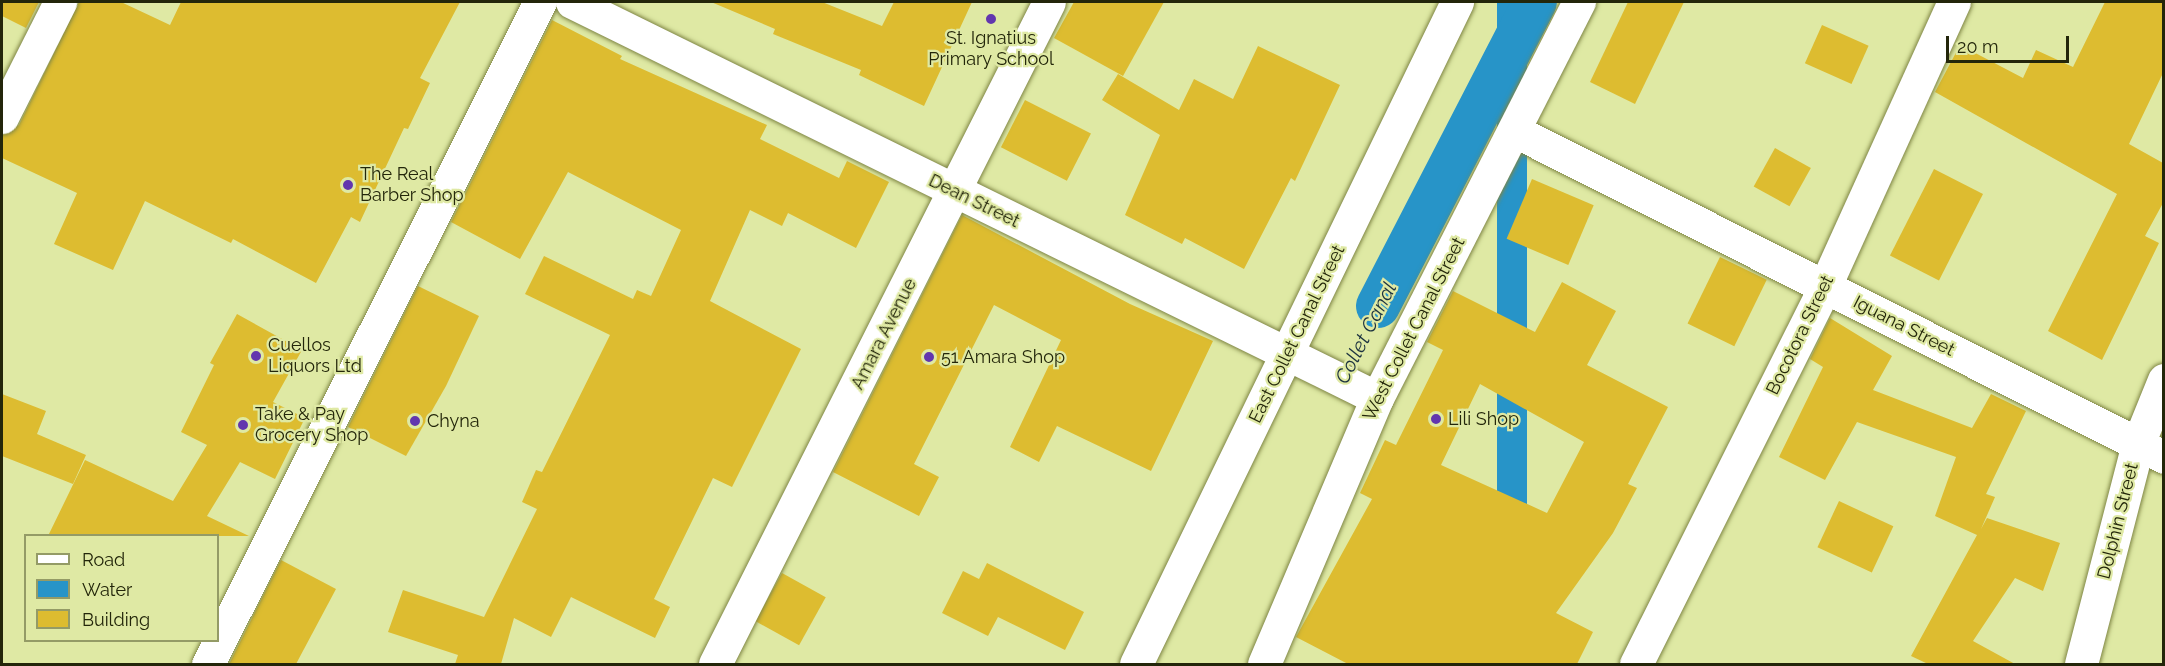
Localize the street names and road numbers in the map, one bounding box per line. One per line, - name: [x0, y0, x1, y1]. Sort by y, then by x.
- street label: Dean Street: [925, 170, 1023, 232]
- street label: West Collet Canal Street: [1358, 234, 1470, 424]
- street label: East Collet Canal Street: [1244, 241, 1350, 427]
- street label: Bocotora Street: [1762, 272, 1838, 398]
- street label: Amara Avenue: [847, 275, 921, 393]
- street label: Iguana Street: [1850, 291, 1958, 361]
- street label: Dolphin Street: [2093, 461, 2143, 581]

